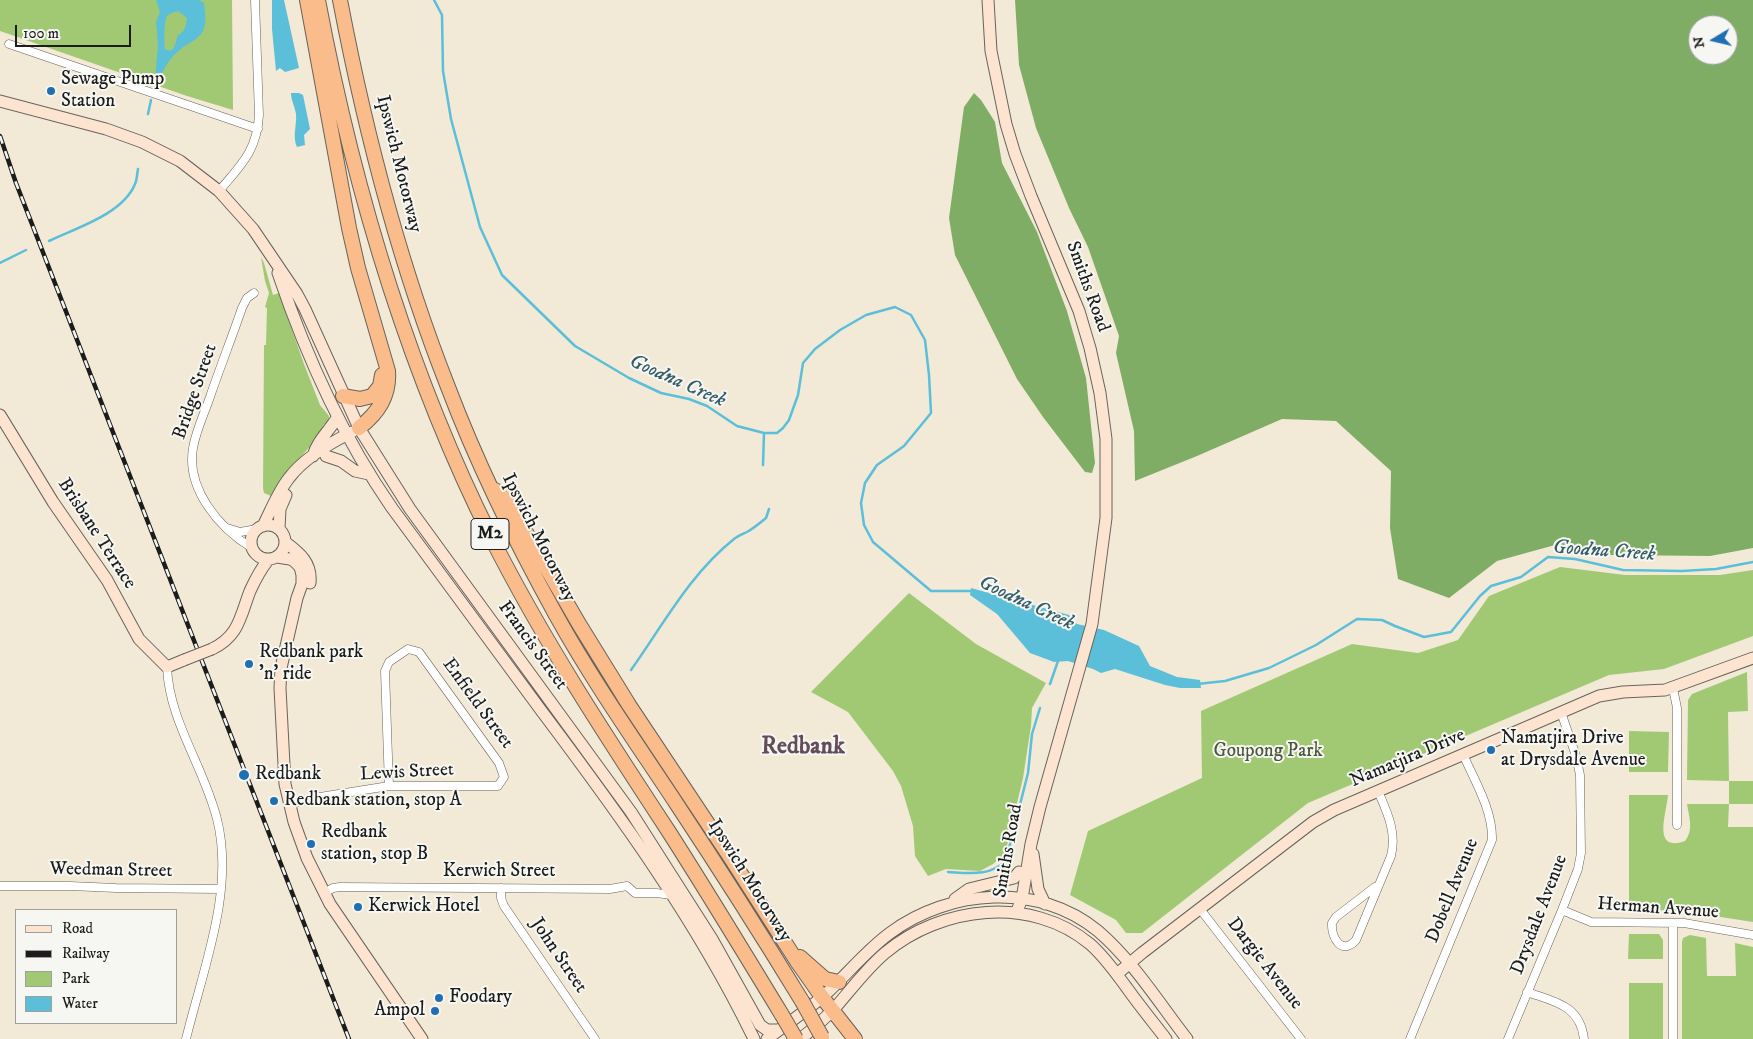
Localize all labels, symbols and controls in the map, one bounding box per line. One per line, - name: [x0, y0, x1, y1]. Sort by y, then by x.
- scale bar: [18, 15, 134, 47]
- north arrow: [1688, 15, 1738, 65]
- text: 100 m: [23, 24, 59, 43]
- text: N: [1689, 35, 1709, 49]
- place label: Sewage Pump Station: [61, 69, 164, 113]
- marker: Sewage Pump Station: [45, 85, 57, 97]
- street label: Ipswich Motorway: [370, 93, 426, 235]
- street label: Smiths Road: [1060, 239, 1114, 335]
- street label: Bridge Street: [169, 341, 223, 443]
- water label: Goodna Creek: [625, 350, 729, 414]
- street label: Ipswich Motorway: [496, 470, 580, 606]
- street label: Brisbane Terrace: [52, 474, 140, 594]
- road number: M2: [471, 518, 509, 550]
- water label: Goodna Creek: [1552, 536, 1656, 568]
- water label: Goodna Creek: [974, 571, 1078, 637]
- street label: Francis Street: [492, 597, 572, 695]
- place label: Redbank park 'n' ride: [259, 642, 363, 686]
- street label: Enfield Street: [437, 654, 517, 754]
- marker: Redbank park 'n' ride: [243, 658, 255, 670]
- street label: Namatjira Drive: [1347, 725, 1469, 793]
- place label: Namatjira Drive at Drysdale Avenue: [1501, 728, 1646, 772]
- district label: Redbank: [761, 734, 845, 762]
- park label: Goupong Park: [1213, 741, 1323, 763]
- marker: Namatjira Drive at Drysdale Avenue: [1485, 744, 1497, 756]
- street label: Lewis Street: [360, 759, 454, 787]
- place label: Redbank: [255, 764, 321, 786]
- marker: Redbank: [237, 768, 251, 782]
- place label: Redbank station, stop A: [284, 790, 462, 812]
- marker: Redbank station, stop A: [268, 795, 280, 807]
- street label: Smiths Road: [990, 802, 1028, 900]
- street label: Ipswich Motorway: [702, 815, 796, 947]
- place label: Redbank station, stop B: [321, 822, 428, 866]
- street label: Dobell Avenue: [1422, 836, 1484, 946]
- marker: Redbank station, stop B: [305, 838, 317, 850]
- street label: Drysdale Avenue: [1507, 852, 1573, 978]
- street label: Weedman Street: [49, 859, 173, 883]
- street label: Kerwich Street: [443, 861, 555, 883]
- street label: Herman Avenue: [1596, 893, 1720, 925]
- place label: Kerwick Hotel: [368, 896, 480, 918]
- marker: Kerwick Hotel: [352, 901, 364, 913]
- legend: [15, 909, 178, 1024]
- street label: John Street: [525, 914, 591, 998]
- street label: Dargie Avenue: [1221, 914, 1307, 1014]
- text: Road: [62, 919, 93, 938]
- text: Railway: [62, 944, 110, 963]
- text: Park: [62, 969, 90, 988]
- place label: Foodary: [449, 987, 512, 1009]
- marker: Foodary: [433, 992, 445, 1004]
- text: Water: [62, 994, 98, 1013]
- place label: Ampol: [374, 1000, 425, 1022]
- marker: Ampol: [429, 1005, 441, 1017]

